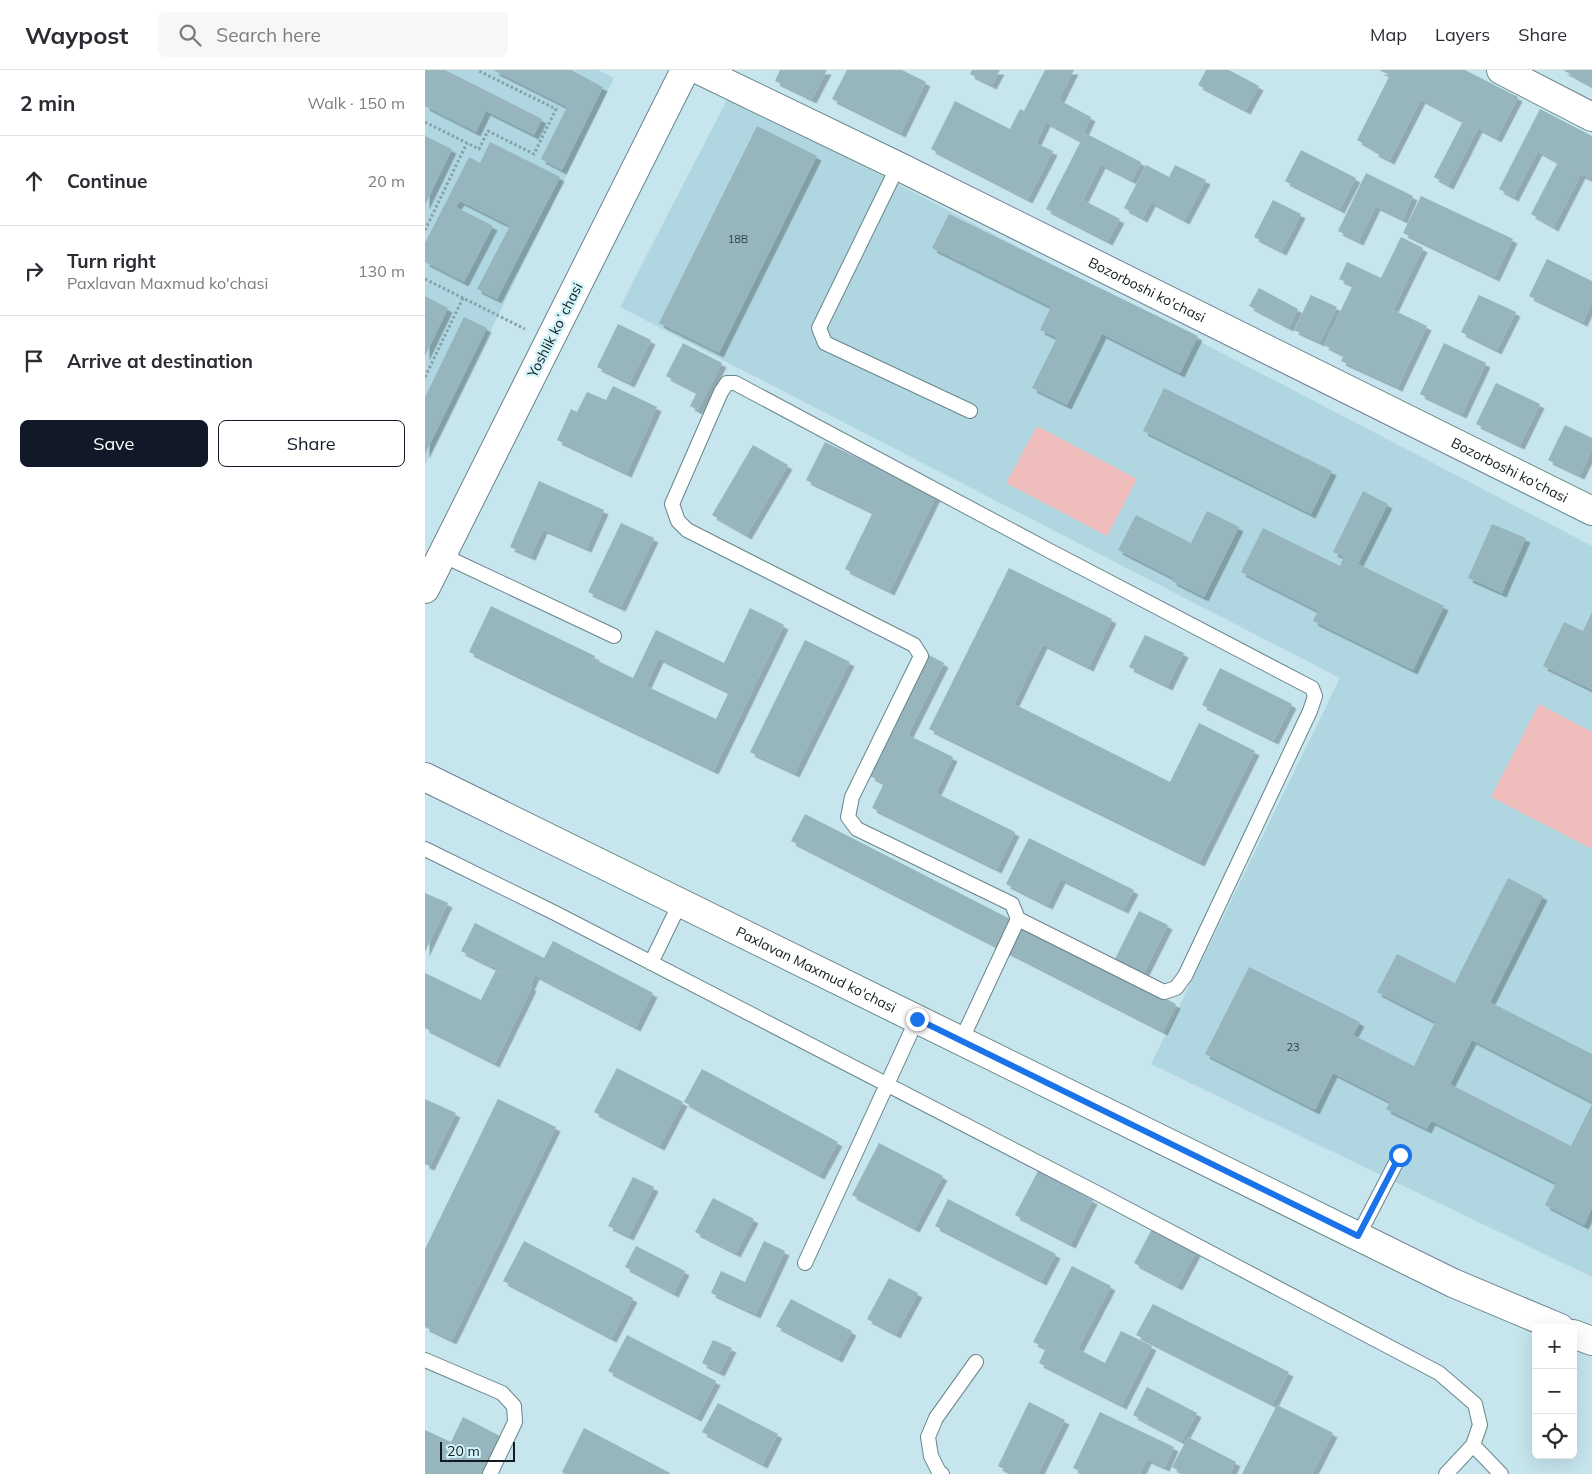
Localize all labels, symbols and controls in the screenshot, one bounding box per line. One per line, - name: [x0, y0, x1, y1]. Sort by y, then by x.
- search box: [158, 12, 508, 57]
- text: Waypost: [25, 20, 128, 50]
- icon: search: [176, 21, 204, 49]
- text: Search here: [216, 23, 321, 47]
- text: Map: [1370, 23, 1407, 46]
- text: Layers: [1435, 23, 1490, 46]
- text: Share: [1518, 23, 1567, 46]
- text: 2 min: [20, 90, 75, 116]
- text: Walk · 150 m: [307, 93, 405, 113]
- icon: ahead: [20, 167, 48, 195]
- text: Continue: [67, 169, 147, 193]
- text: 20 m: [368, 171, 405, 191]
- house number: 18B: [728, 232, 748, 246]
- text: Turn right: [67, 249, 156, 273]
- street label: Bozorboshi ko'chasi: [1086, 253, 1208, 326]
- icon: right: [20, 257, 48, 285]
- text: 130 m: [358, 261, 405, 281]
- text: Paxlavan Maxmud ko'chasi: [67, 273, 268, 293]
- street label: Yoshlik koʻchasi: [523, 280, 587, 381]
- icon: arrive: [20, 347, 48, 375]
- text: Arrive at destination: [67, 349, 253, 373]
- button: Save: [20, 420, 208, 467]
- button: Share: [218, 420, 405, 467]
- street label: Bozorboshi ko'chasi: [1448, 433, 1571, 507]
- street label: Paxlavan Maxmud ko'chasi: [733, 923, 899, 1017]
- route end: [906, 1008, 929, 1031]
- house number: 23: [1286, 1040, 1300, 1054]
- route start: [1389, 1144, 1412, 1167]
- map controls: [1532, 1324, 1577, 1459]
- button: +: [1532, 1324, 1577, 1369]
- button: −: [1532, 1369, 1577, 1414]
- button: locate: [1532, 1414, 1577, 1459]
- scale bar: [440, 1439, 515, 1462]
- text: 20 m: [447, 1442, 480, 1460]

